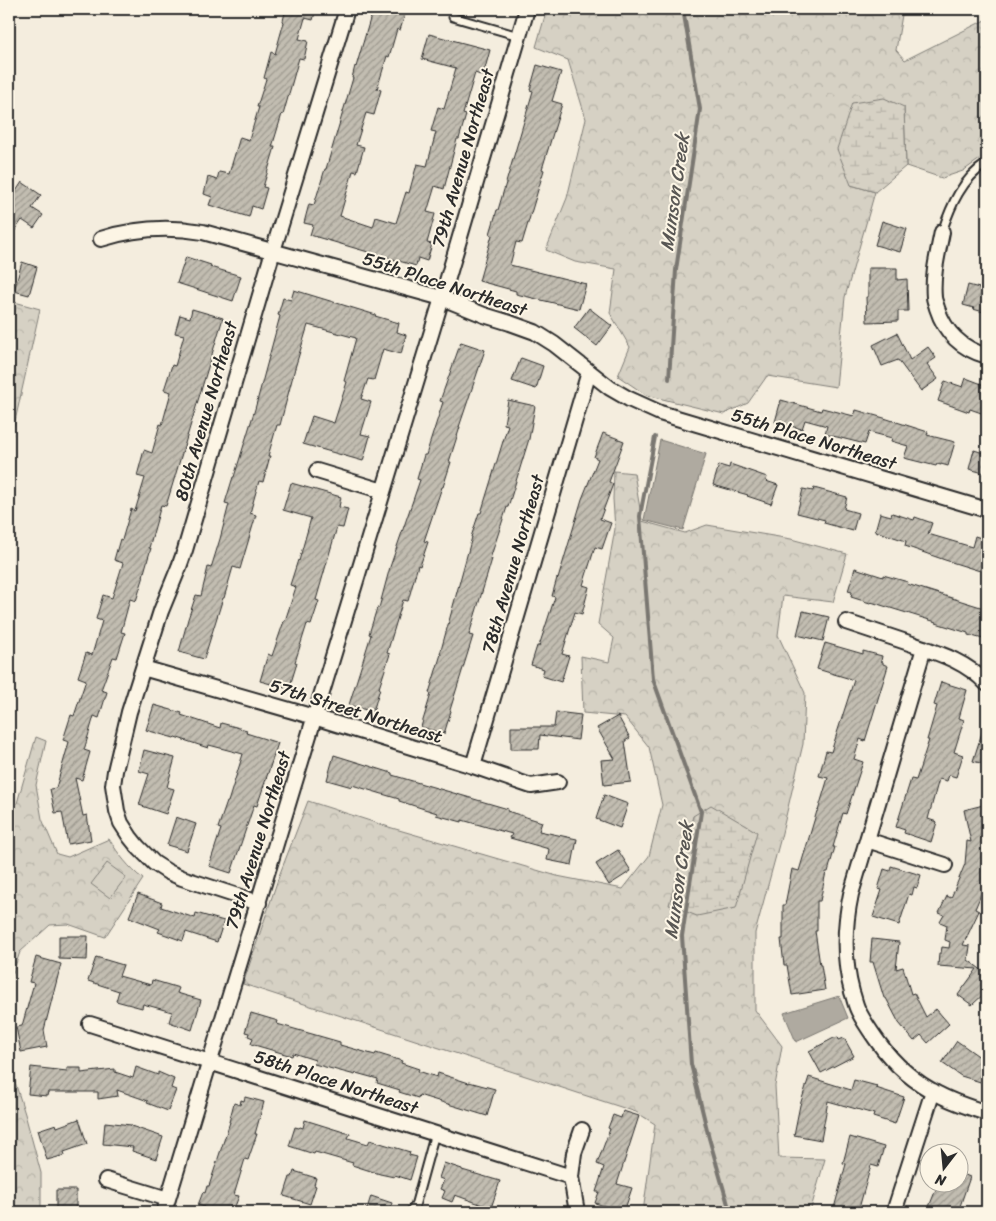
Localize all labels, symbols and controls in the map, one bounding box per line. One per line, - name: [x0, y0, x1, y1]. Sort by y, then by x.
- street label: 79th Avenue Northeast: [422, 64, 504, 251]
- water label: Munson Creek: [650, 128, 699, 253]
- street label: 55th Place Northeast: [359, 242, 532, 326]
- street label: 80th Avenue Northeast: [165, 317, 247, 505]
- street label: 55th Place Northeast: [727, 399, 901, 480]
- street label: 78th Avenue Northeast: [472, 470, 554, 657]
- street label: 57th Street Northeast: [265, 669, 447, 753]
- street label: 79th Avenue Northeast: [216, 746, 301, 933]
- water label: Munson Creek: [654, 816, 703, 941]
- street label: 58th Place Northeast: [250, 1040, 423, 1124]
- north arrow: [918, 1144, 968, 1194]
- text: N: [932, 1167, 950, 1194]

